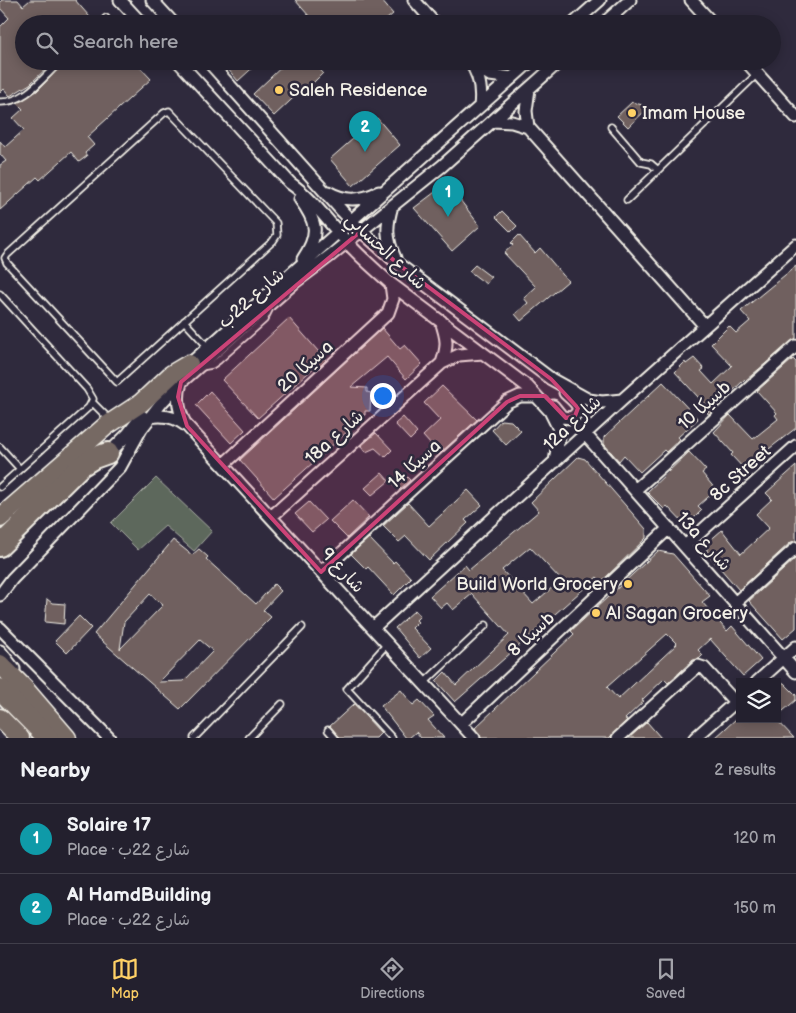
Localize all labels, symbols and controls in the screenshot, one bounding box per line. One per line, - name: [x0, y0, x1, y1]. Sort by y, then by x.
- search box: [15, 15, 781, 70]
- icon: search: [33, 29, 61, 57]
- text: Search here: [73, 31, 178, 54]
- place label: Saleh Residence: [289, 80, 428, 101]
- marker: Saleh Residence: [273, 84, 285, 96]
- place label: Imam House: [642, 103, 746, 124]
- marker: Imam House: [626, 107, 638, 119]
- pin: 2: [349, 111, 381, 152]
- pin: 1: [432, 176, 464, 217]
- street label: شارع الحسابي: [338, 209, 430, 298]
- street label: شارع 22ب: [214, 264, 289, 334]
- street label: سيكا 20a: [273, 336, 337, 397]
- street label: سيكا 10b: [674, 376, 735, 434]
- your location: [370, 383, 396, 409]
- street label: 12a شارع: [539, 391, 606, 456]
- street label: 18a شارع: [301, 406, 369, 470]
- street label: سيكا 14a: [384, 435, 445, 494]
- street label: 8c Street: [706, 440, 775, 506]
- street label: 13a شارع: [671, 508, 736, 576]
- street label: شارع 9: [316, 543, 369, 598]
- place label: Build World Grocery: [456, 574, 619, 595]
- marker: Build World Grocery: [622, 578, 634, 590]
- place label: Al Sagan Grocery: [606, 603, 749, 624]
- street label: سيكا 8b: [504, 607, 559, 661]
- marker: Al Sagan Grocery: [590, 607, 602, 619]
- map controls: [736, 678, 781, 723]
- button: layers: [736, 678, 781, 723]
- text: Nearby: [20, 758, 90, 783]
- text: 2 results: [714, 761, 776, 780]
- text: Solaire 17: [67, 814, 151, 837]
- text: 1: [33, 829, 39, 848]
- text: 120 m: [733, 829, 776, 848]
- text: Place · شارع 22ب: [67, 841, 190, 860]
- text: Al HamdBuilding: [67, 884, 211, 907]
- text: 2: [31, 899, 41, 918]
- text: 150 m: [734, 899, 776, 918]
- text: Place · شارع 22ب: [67, 911, 190, 930]
- tab: Map: [111, 955, 139, 1002]
- tab: Directions: [360, 955, 425, 1002]
- tab: Saved: [646, 955, 685, 1002]

